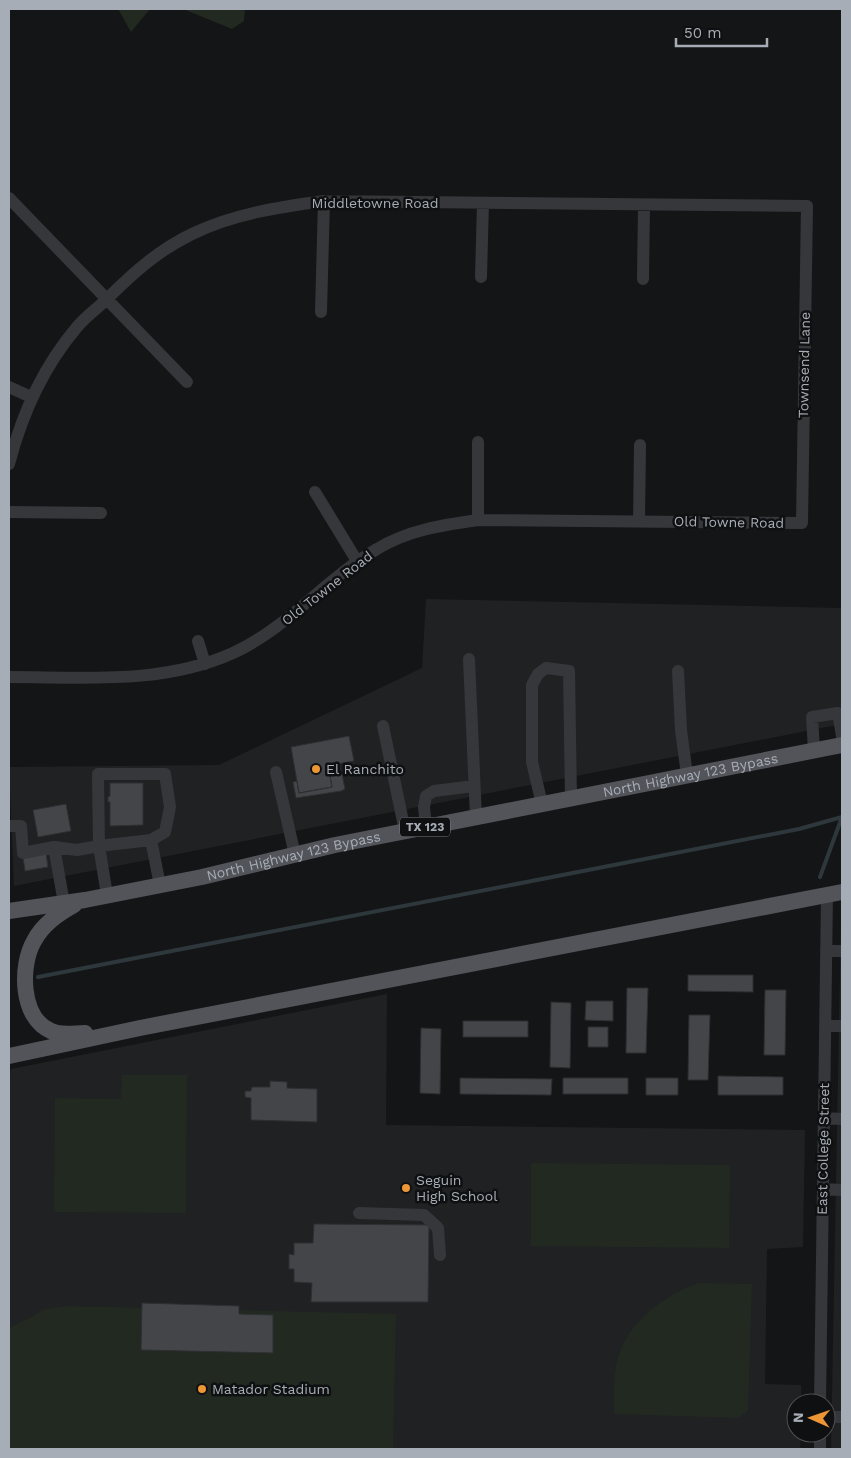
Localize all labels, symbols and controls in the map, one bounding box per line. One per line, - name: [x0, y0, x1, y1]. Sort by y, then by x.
- scale bar: [676, 15, 767, 47]
- text: 50 m: [684, 24, 721, 42]
- street label: Middletowne Road: [312, 195, 438, 211]
- street label: Townsend Lane: [795, 312, 813, 418]
- street label: Old Towne Road: [674, 513, 784, 531]
- street label: Old Towne Road: [279, 548, 375, 628]
- street label: North Highway 123 Bypass: [601, 750, 779, 800]
- place label: El Ranchito: [326, 761, 404, 777]
- marker: El Ranchito: [310, 763, 322, 775]
- road number: TX 123: [400, 818, 450, 836]
- street label: North Highway 123 Bypass: [205, 828, 382, 884]
- street label: East College Street: [814, 1083, 832, 1215]
- place label: Seguin High School: [416, 1172, 498, 1204]
- marker: Seguin High School: [400, 1182, 412, 1194]
- place label: Matador Stadium: [212, 1381, 330, 1397]
- marker: Matador Stadium: [196, 1383, 208, 1395]
- north arrow: [786, 1393, 836, 1443]
- text: N: [790, 1412, 806, 1423]

